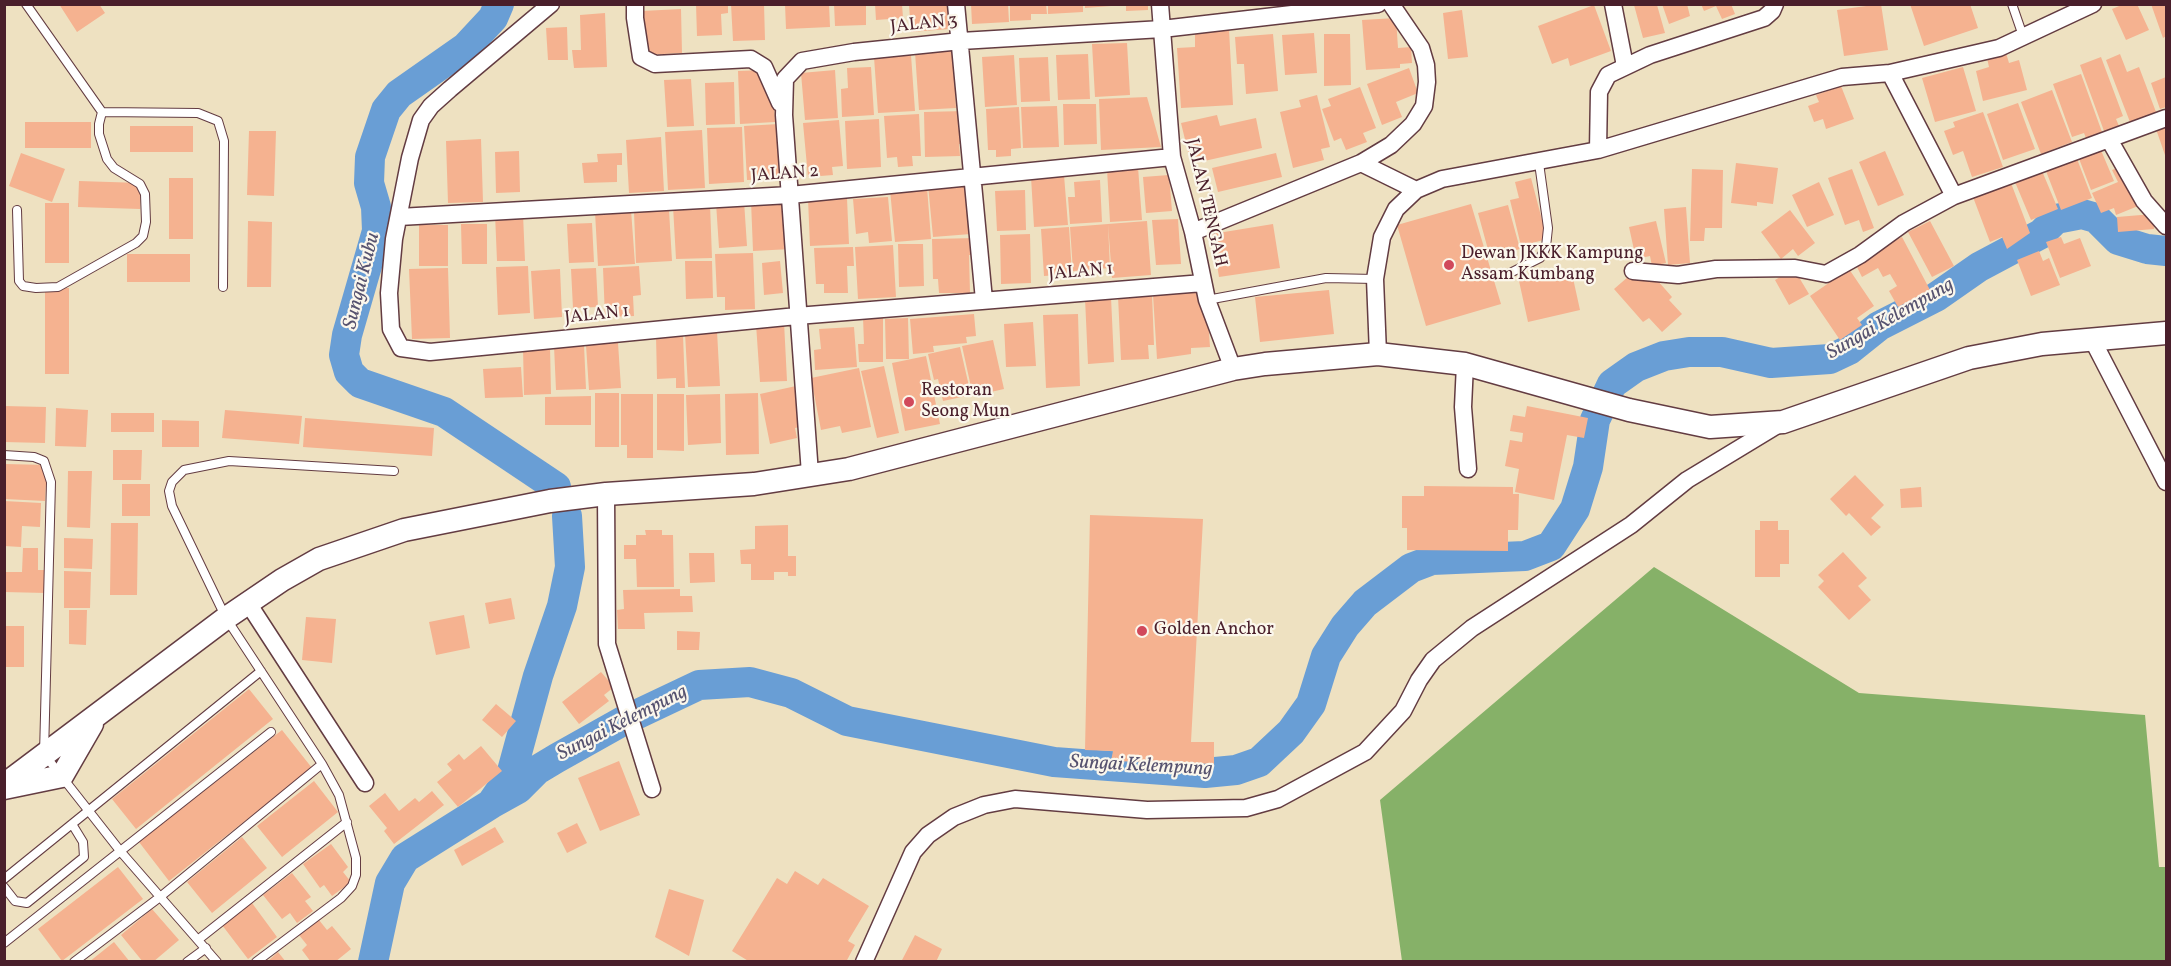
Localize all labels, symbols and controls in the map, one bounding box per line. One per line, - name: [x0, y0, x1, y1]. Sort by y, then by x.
- street label: JALAN 3: [889, 11, 959, 39]
- street label: JALAN TENGAH: [1180, 137, 1230, 269]
- street label: JALAN 2: [750, 162, 820, 188]
- water label: Sungai Kubu: [339, 230, 387, 332]
- place label: Dewan JKKK Kampung Assam Kumbang: [1461, 244, 1643, 286]
- marker: Dewan JKKK Kampung Assam Kumbang: [1442, 258, 1456, 272]
- street label: JALAN 1: [1048, 259, 1114, 287]
- water label: Sungai Kelempung: [1823, 274, 1959, 366]
- street label: JALAN 1: [563, 302, 631, 330]
- place label: Restoran Seong Mun: [921, 381, 1010, 424]
- marker: Restoran Seong Mun: [902, 395, 916, 409]
- place label: Golden Anchor: [1154, 620, 1274, 642]
- marker: Golden Anchor: [1135, 624, 1149, 638]
- water label: Sungai Kelempung: [554, 681, 692, 767]
- water label: Sungai Kelempung: [1069, 751, 1213, 783]

